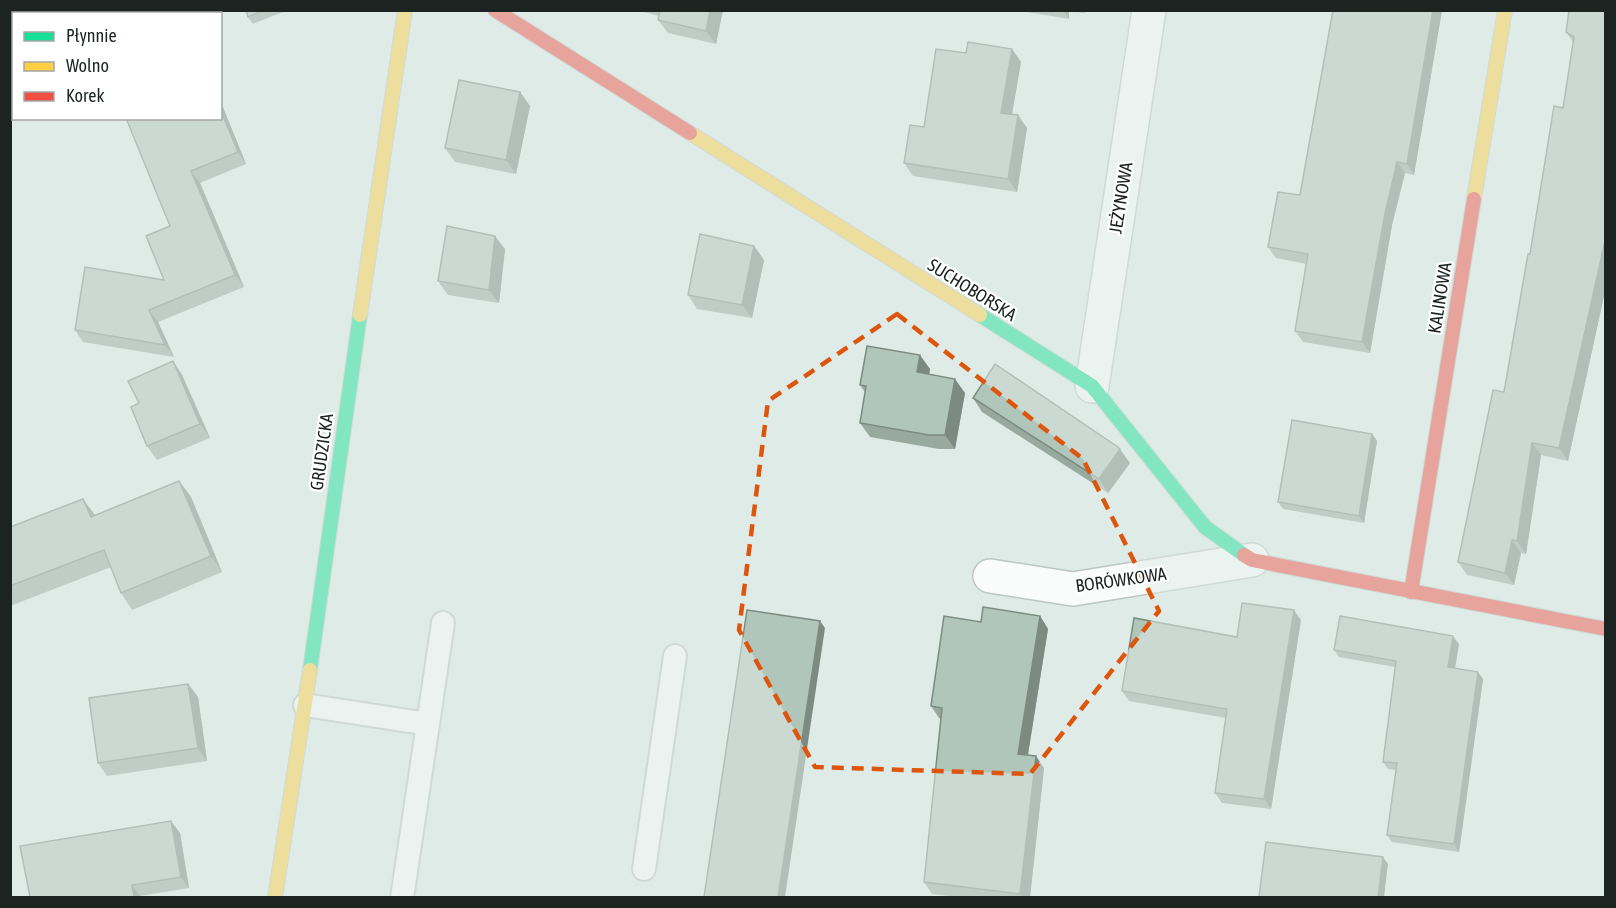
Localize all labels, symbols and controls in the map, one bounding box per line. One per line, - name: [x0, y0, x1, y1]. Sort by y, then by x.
- legend: [12, 12, 222, 120]
- text: Płynnie: [66, 25, 117, 46]
- text: Wolno: [66, 55, 109, 76]
- text: Korek: [66, 85, 104, 106]
- street label: JEŻYNOWA: [1105, 161, 1137, 235]
- street label: SUCHOBORSKA: [924, 254, 1021, 325]
- street label: KALINOWA: [1424, 261, 1456, 335]
- street label: GRUDZICKA: [306, 412, 337, 492]
- street label: BORÓWKOWA: [1074, 563, 1168, 596]

